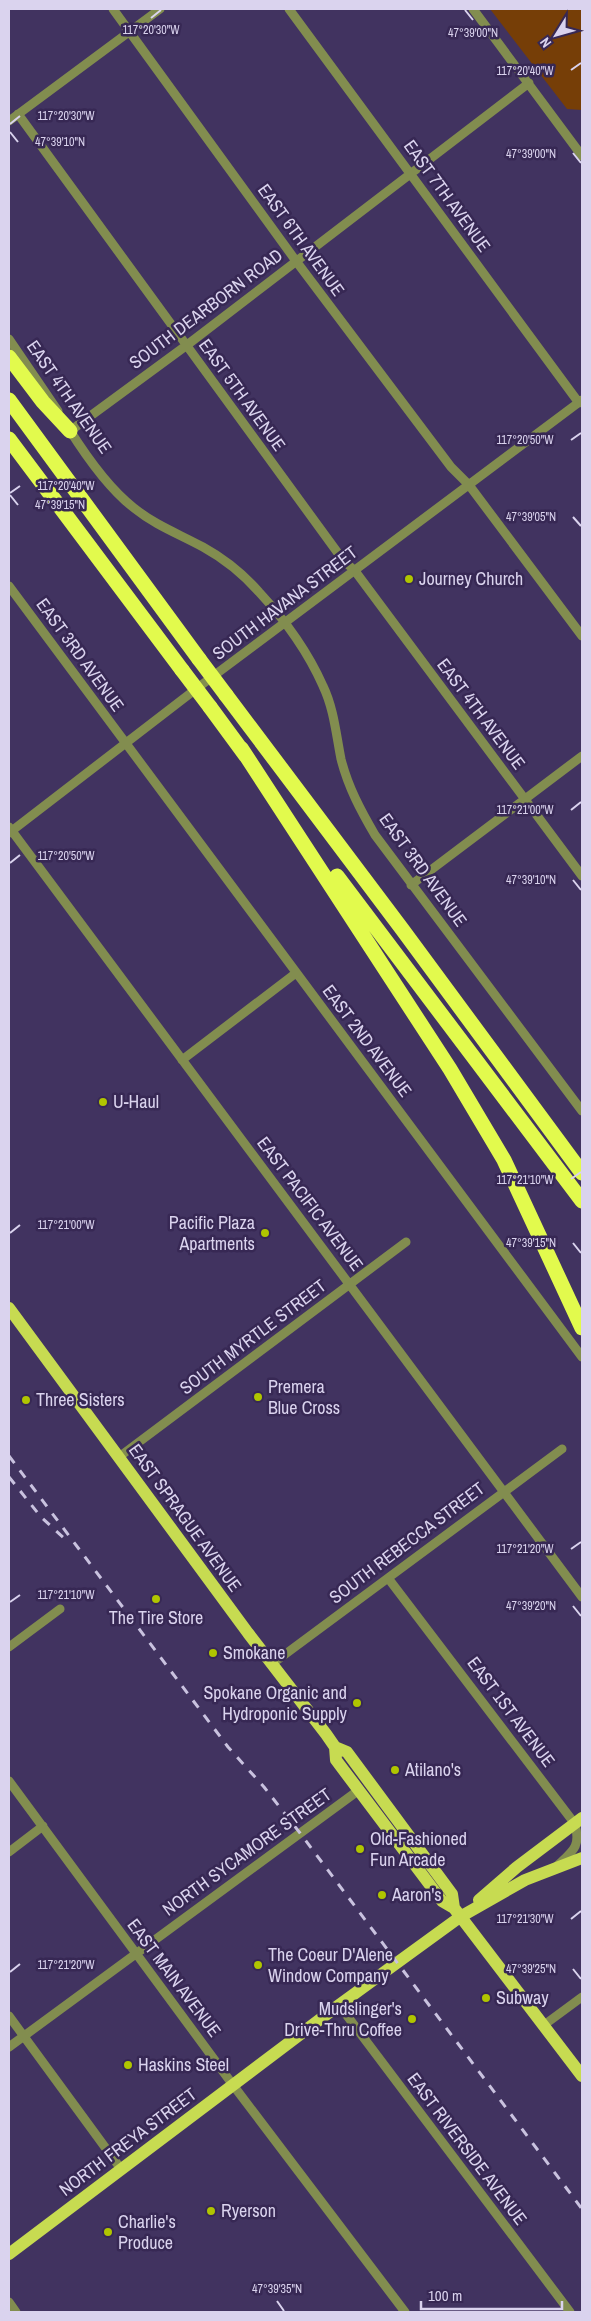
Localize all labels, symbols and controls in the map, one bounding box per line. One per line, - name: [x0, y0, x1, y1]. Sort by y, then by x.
- north arrow: [531, 10, 581, 60]
- text: 117°20'30"W: [122, 22, 180, 38]
- text: 47°39'00"N: [448, 25, 498, 41]
- text: N: [536, 34, 555, 52]
- text: 117°20'40"W: [496, 63, 554, 79]
- text: 117°20'30"W: [37, 108, 95, 124]
- text: 47°39'10"N: [35, 134, 85, 150]
- street label: EAST 7TH AVENUE: [398, 134, 497, 257]
- text: 47°39'00"N: [506, 146, 556, 162]
- street label: EAST 6TH AVENUE: [252, 178, 351, 301]
- street label: SOUTH DEARBORN ROAD: [124, 243, 288, 375]
- street label: EAST 5TH AVENUE: [193, 333, 292, 456]
- street label: EAST 4TH AVENUE: [21, 335, 118, 458]
- text: 117°20'50"W: [496, 432, 554, 448]
- text: 117°20'40"W: [37, 478, 95, 494]
- text: 47°39'15"N: [35, 497, 85, 513]
- text: 47°39'05"N: [506, 509, 556, 525]
- street label: SOUTH HAVANA STREET: [207, 540, 362, 665]
- place label: Journey Church: [419, 566, 523, 591]
- marker: Journey Church: [403, 573, 415, 585]
- street label: EAST 3RD AVENUE: [31, 593, 130, 717]
- street label: EAST 4TH AVENUE: [431, 653, 531, 774]
- text: 117°21'00"W: [496, 802, 554, 818]
- street label: EAST 3RD AVENUE: [374, 808, 473, 932]
- text: 117°20'50"W: [37, 848, 95, 864]
- text: 47°39'10"N: [506, 872, 556, 888]
- street label: EAST 2ND AVENUE: [317, 979, 418, 1102]
- place label: U-Haul: [113, 1089, 159, 1114]
- marker: U-Haul: [97, 1096, 109, 1108]
- street label: EAST PACIFIC AVENUE: [252, 1131, 369, 1276]
- text: 117°21'10"W: [496, 1172, 554, 1188]
- place label: Pacific Plaza Apartments: [169, 1210, 255, 1256]
- text: 117°21'00"W: [37, 1217, 95, 1233]
- marker: Pacific Plaza Apartments: [259, 1227, 271, 1239]
- text: 47°39'15"N: [506, 1235, 556, 1251]
- street label: SOUTH MYRTLE STREET: [174, 1273, 331, 1400]
- place label: Premera Blue Cross: [268, 1374, 340, 1420]
- place label: Three Sisters: [36, 1387, 125, 1412]
- marker: Premera Blue Cross: [252, 1391, 264, 1403]
- marker: Three Sisters: [20, 1394, 32, 1406]
- street label: EAST SPRAGUE AVENUE: [123, 1439, 248, 1597]
- street label: SOUTH REBECCA STREET: [324, 1476, 490, 1609]
- text: 117°21'20"W: [496, 1541, 554, 1557]
- text: 117°21'10"W: [37, 1587, 95, 1603]
- marker: The Tire Store: [150, 1593, 162, 1605]
- text: 47°39'20"N: [506, 1598, 556, 1614]
- place label: The Tire Store: [109, 1605, 203, 1630]
- place label: Smokane: [223, 1640, 285, 1665]
- marker: Smokane: [207, 1647, 219, 1659]
- street label: EAST 1ST AVENUE: [462, 1651, 561, 1772]
- place label: Spokane Organic and Hydroponic Supply: [203, 1680, 348, 1726]
- marker: Spokane Organic and Hydroponic Supply: [351, 1697, 363, 1709]
- place label: Atilano's: [404, 1757, 461, 1782]
- marker: Atilano's: [389, 1764, 401, 1776]
- street label: NORTH SYCAMORE STREET: [157, 1782, 336, 1921]
- place label: Old-Fashioned Fun Arcade: [370, 1826, 467, 1872]
- marker: Old-Fashioned Fun Arcade: [354, 1843, 366, 1855]
- place label: Aaron's: [391, 1882, 442, 1907]
- marker: Aaron's: [376, 1889, 388, 1901]
- text: 117°21'30"W: [496, 1911, 554, 1927]
- street label: EAST MAIN AVENUE: [122, 1913, 227, 2042]
- place label: The Coeur D'Alene Window Company: [268, 1942, 393, 1988]
- text: 117°21'20"W: [37, 1957, 95, 1973]
- marker: The Coeur D'Alene Window Company: [252, 1959, 264, 1971]
- text: 47°39'25"N: [506, 1961, 556, 1977]
- place label: Subway: [496, 1985, 549, 2010]
- marker: Subway: [480, 1992, 492, 2004]
- place label: Mudslinger's Drive-Thru Coffee: [284, 1996, 402, 2042]
- marker: Mudslinger's Drive-Thru Coffee: [406, 2013, 418, 2025]
- place label: Haskins Steel: [138, 2052, 229, 2077]
- marker: Haskins Steel: [122, 2059, 134, 2071]
- street label: EAST RIVERSIDE AVENUE: [402, 2067, 533, 2230]
- street label: NORTH FREYA STREET: [54, 2082, 202, 2202]
- place label: Ryerson: [221, 2198, 276, 2223]
- marker: Ryerson: [205, 2205, 217, 2217]
- place label: Charlie's Produce: [118, 2209, 176, 2255]
- marker: Charlie's Produce: [102, 2226, 114, 2238]
- scale bar: [421, 2278, 562, 2310]
- text: 47°39'35"N: [252, 2281, 302, 2297]
- text: 100 m: [428, 2285, 462, 2306]

